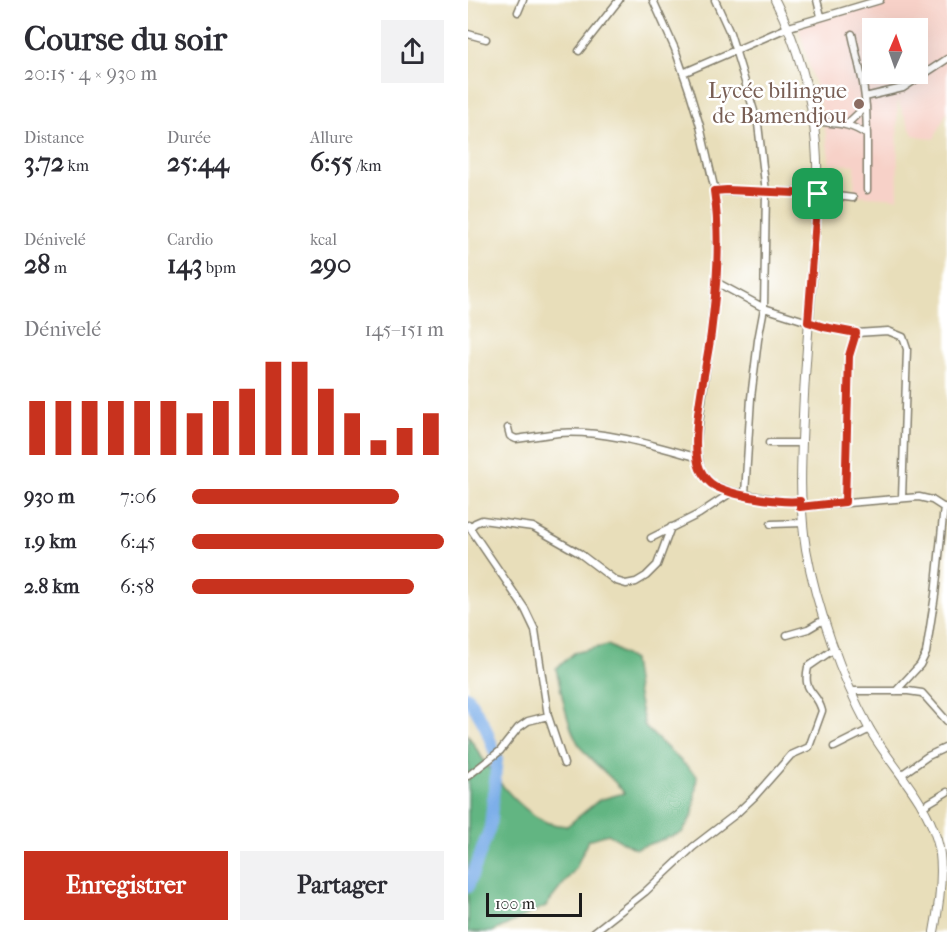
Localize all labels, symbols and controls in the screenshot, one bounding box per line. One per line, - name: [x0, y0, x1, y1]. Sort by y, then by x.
- north arrow: [862, 18, 928, 84]
- map controls: [862, 18, 928, 84]
- text: Course du soir: [24, 20, 227, 59]
- button: share: [381, 20, 444, 83]
- text: 20:15 · 4 × 930 m: [24, 62, 157, 85]
- place label: Lycée bilingue de Bamendjou: [708, 78, 848, 129]
- marker: Lycée bilingue de Bamendjou: [852, 97, 866, 111]
- text: Distance: [24, 128, 84, 147]
- text: Durée: [167, 128, 211, 147]
- text: Allure: [310, 128, 353, 147]
- text: 3.72: [24, 147, 64, 178]
- text: 25:44: [167, 147, 229, 178]
- text: 6:55: [310, 147, 353, 178]
- text: km: [64, 156, 89, 175]
- text: /km: [353, 156, 382, 175]
- pin: [792, 168, 843, 219]
- icon: arrive: [801, 177, 834, 210]
- text: Dénivelé: [24, 230, 86, 249]
- text: Cardio: [167, 230, 213, 249]
- text: kcal: [310, 230, 337, 249]
- text: 28: [24, 249, 50, 280]
- text: 143: [167, 249, 202, 280]
- text: 290: [310, 249, 351, 280]
- text: m: [50, 258, 67, 277]
- text: bpm: [202, 258, 236, 277]
- text: Dénivelé: [24, 318, 101, 341]
- text: 145–151 m: [364, 318, 444, 341]
- text: 930 m: [24, 485, 75, 508]
- text: 7:06: [120, 485, 156, 508]
- text: 1.9 km: [24, 530, 76, 553]
- text: 6:45: [120, 530, 156, 553]
- text: 2.8 km: [24, 575, 79, 598]
- text: 6:58: [120, 575, 154, 598]
- button: Enregistrer: [24, 851, 228, 920]
- button: Partager: [240, 851, 444, 920]
- scale bar: [486, 890, 582, 918]
- text: 100 m: [495, 894, 535, 913]

